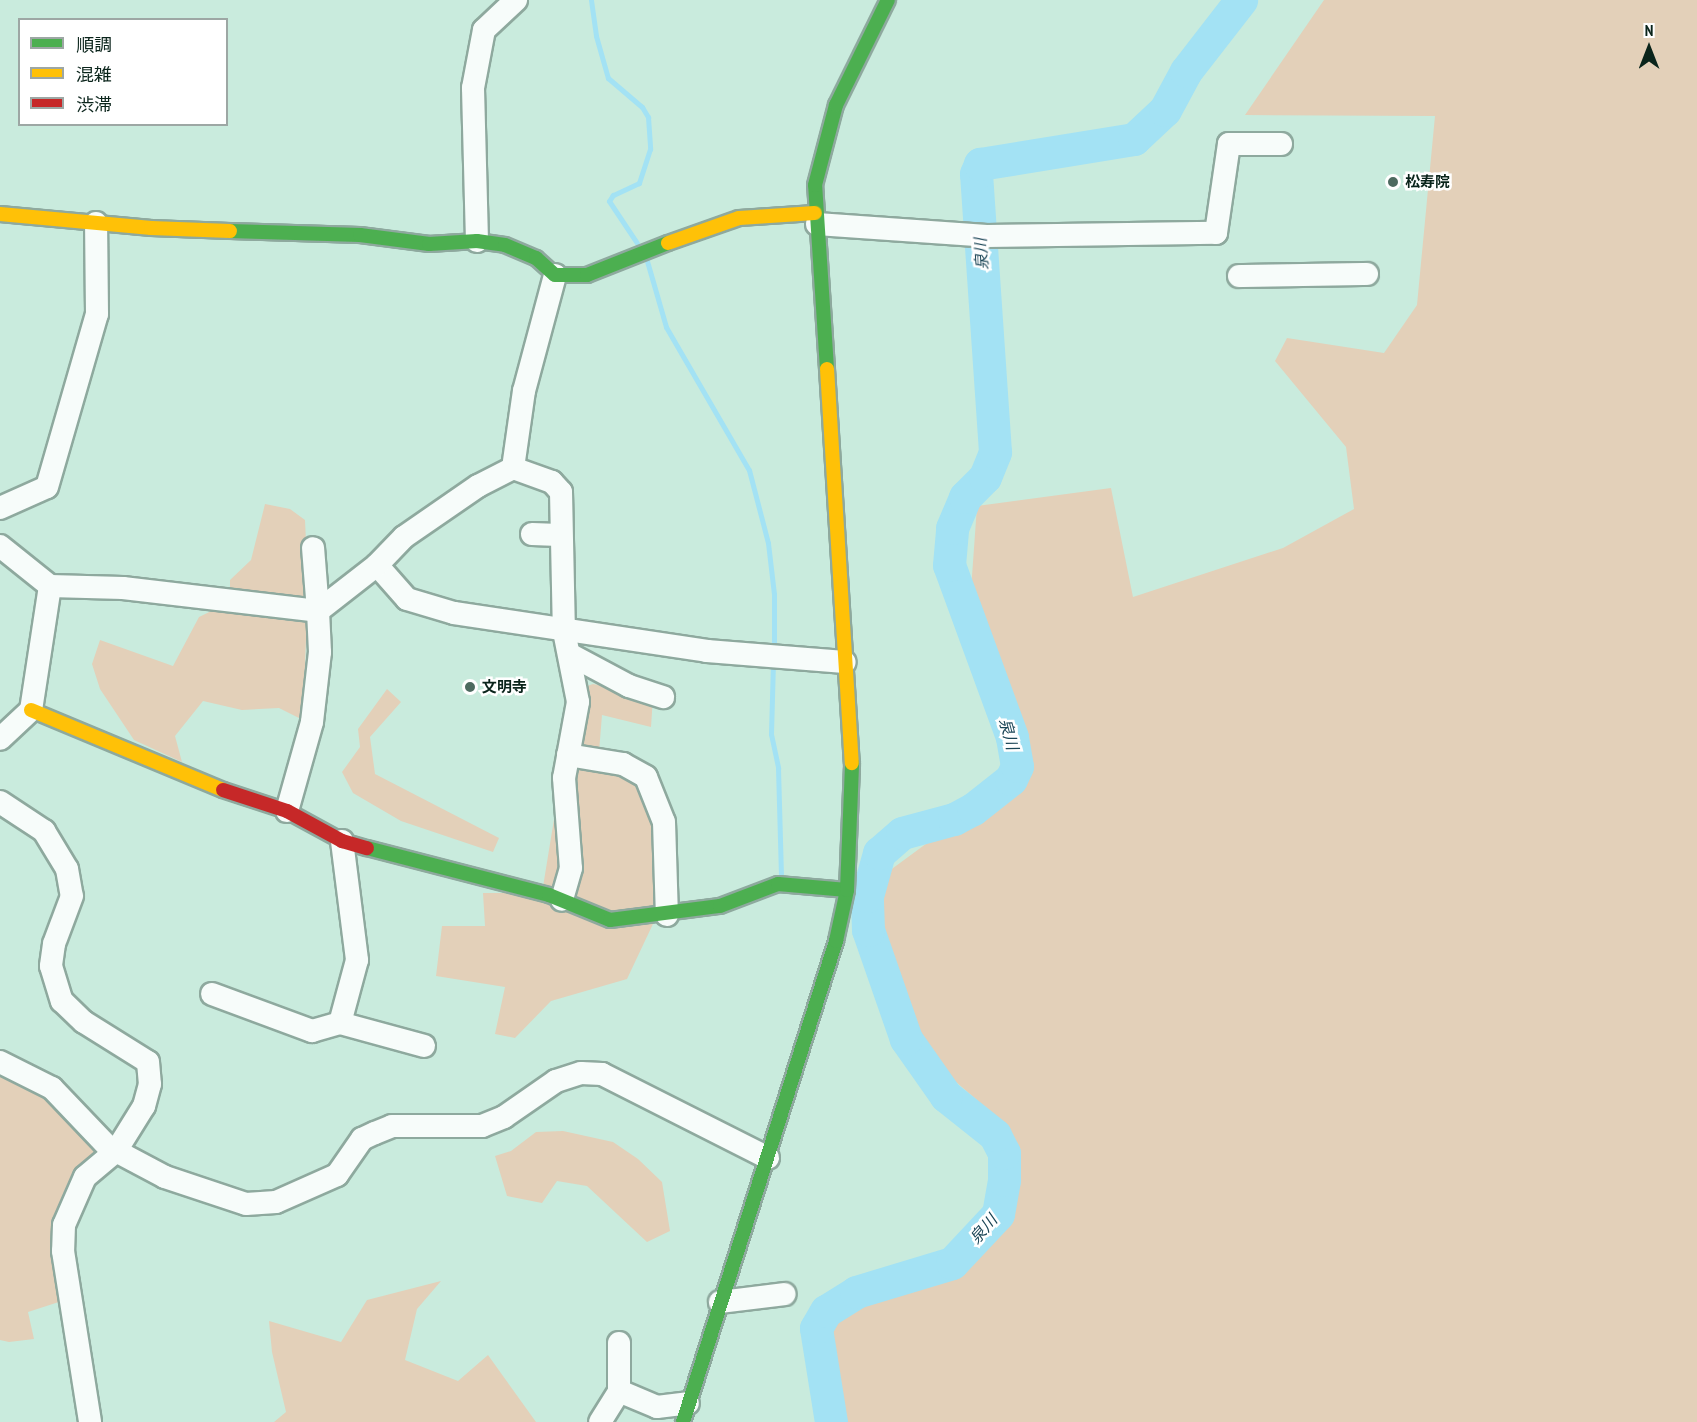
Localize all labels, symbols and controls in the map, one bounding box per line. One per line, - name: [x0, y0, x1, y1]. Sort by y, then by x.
- legend: [18, 18, 228, 126]
- north arrow: [1619, 18, 1679, 78]
- text: N: [1645, 20, 1653, 40]
- text: 順調: [76, 33, 112, 56]
- text: 混雑: [76, 63, 112, 86]
- text: 渋滞: [76, 93, 112, 116]
- place label: 松寿院: [1405, 173, 1450, 191]
- marker: 松寿院: [1386, 175, 1400, 189]
- water label: 泉川: [970, 237, 992, 271]
- place label: 文明寺: [482, 678, 527, 696]
- marker: 文明寺: [463, 680, 477, 694]
- water label: 泉川: [996, 716, 1022, 752]
- water label: 泉川: [965, 1211, 1001, 1247]

